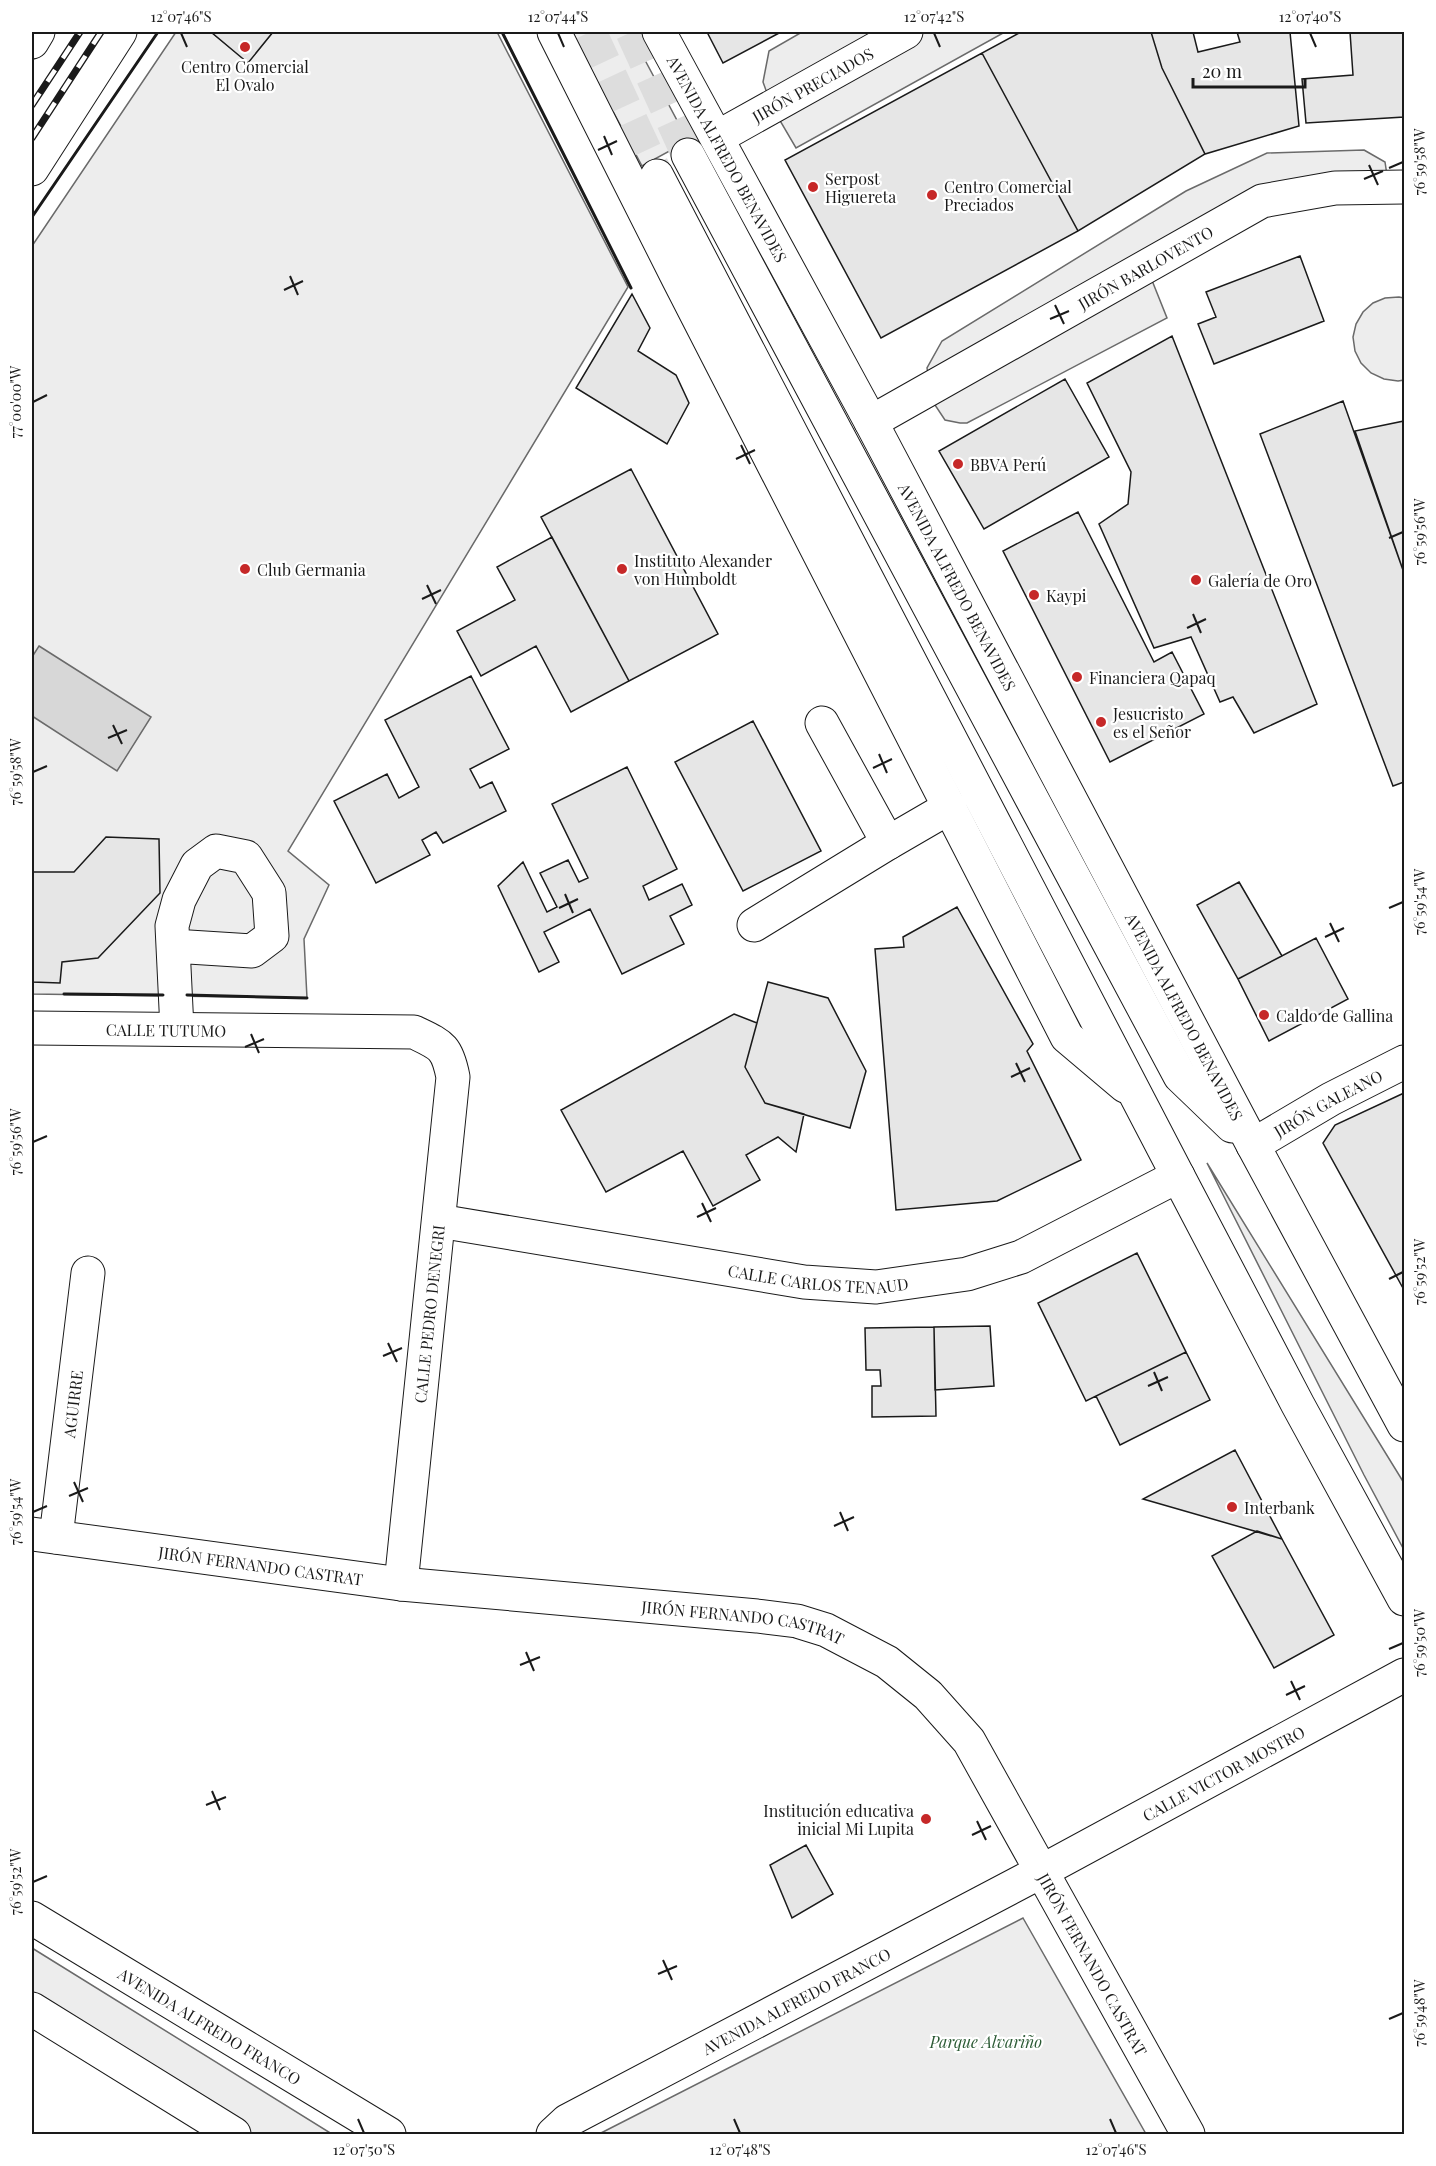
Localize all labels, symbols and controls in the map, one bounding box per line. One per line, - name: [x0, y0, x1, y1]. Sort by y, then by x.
- text: 12°07'46"S: [150, 6, 212, 26]
- text: 12°07'44"S: [528, 6, 588, 26]
- text: 12°07'42"S: [904, 6, 964, 26]
- text: 12°07'40"S: [1279, 6, 1341, 26]
- marker: Centro Comercial El Ovalo: [238, 40, 252, 54]
- street label: JIRÓN PRECIADOS: [747, 42, 877, 127]
- street label: AVENIDA ALFREDO BENAVIDES: [663, 51, 792, 265]
- scale bar: [1193, 51, 1306, 89]
- place label: Centro Comercial El Ovalo: [181, 56, 309, 95]
- text: 20 m: [1202, 59, 1242, 83]
- text: 76°59'58"W: [1409, 128, 1429, 196]
- place label: Serpost Higuereta: [825, 168, 896, 207]
- place label: Centro Comercial Preciados: [944, 176, 1072, 215]
- marker: Serpost Higuereta: [806, 180, 820, 194]
- marker: Centro Comercial Preciados: [925, 188, 939, 202]
- street label: JIRÓN BARLOVENTO: [1073, 220, 1217, 314]
- text: 77°00'00"W: [5, 365, 25, 438]
- place label: BBVA Perú: [970, 454, 1046, 475]
- marker: BBVA Perú: [951, 457, 965, 471]
- street label: AVENIDA ALFREDO BENAVIDES: [894, 478, 1021, 694]
- text: 76°59'56"W: [1409, 498, 1429, 565]
- place label: Instituto Alexander von Humboldt: [633, 550, 772, 589]
- place label: Club Germania: [257, 559, 366, 580]
- marker: Club Germania: [238, 562, 252, 576]
- marker: Instituto Alexander von Humboldt: [615, 562, 629, 576]
- place label: Galería de Oro: [1208, 570, 1312, 591]
- marker: Galería de Oro: [1189, 573, 1203, 587]
- place label: Kaypi: [1046, 585, 1087, 606]
- marker: Kaypi: [1027, 588, 1041, 602]
- place label: Financiera Qapaq: [1089, 667, 1215, 688]
- marker: Financiera Qapaq: [1070, 670, 1084, 684]
- place label: Jesucristo es el Señor: [1112, 703, 1191, 742]
- marker: Jesucristo es el Señor: [1094, 715, 1108, 729]
- text: 76°59'58"W: [5, 738, 25, 806]
- text: 76°59'54"W: [1409, 868, 1429, 935]
- street label: AVENIDA ALFREDO BENAVIDES: [1121, 908, 1248, 1124]
- place label: Caldo de Gallina: [1276, 1005, 1393, 1026]
- marker: Caldo de Gallina: [1257, 1008, 1271, 1022]
- street label: CALLE TUTUMO: [106, 1018, 226, 1041]
- street label: JIRÓN GALEANO: [1269, 1064, 1386, 1142]
- text: 76°59'56"W: [5, 1108, 25, 1175]
- street label: CALLE PEDRO DENEGRI: [409, 1224, 449, 1404]
- text: 76°59'52"W: [1409, 1238, 1429, 1305]
- street label: CALLE CARLOS TENAUD: [726, 1259, 910, 1298]
- street label: AGUIRRE: [57, 1369, 87, 1440]
- text: 76°59'54"W: [5, 1478, 25, 1545]
- place label: Interbank: [1244, 1497, 1315, 1518]
- marker: Interbank: [1225, 1500, 1239, 1514]
- street label: JIRÓN FERNANDO CASTRAT: [156, 1541, 365, 1589]
- street label: JIRÓN FERNANDO CASTRAT: [640, 1595, 848, 1648]
- text: 76°59'50"W: [1409, 1608, 1429, 1677]
- street label: CALLE VICTOR MOSTRO: [1138, 1720, 1308, 1825]
- place label: Institución educativa inicial Mi Lupita: [763, 1800, 914, 1839]
- marker: Institución educativa inicial Mi Lupita: [919, 1812, 933, 1826]
- text: 76°59'52"W: [5, 1848, 25, 1915]
- street label: JIRÓN FERNANDO CASTRAT: [1033, 1868, 1153, 2059]
- street label: AVENIDA ALFREDO FRANCO: [697, 1942, 894, 2059]
- street label: AVENIDA ALFREDO FRANCO: [114, 1962, 305, 2089]
- text: 76°59'48"W: [1409, 1979, 1429, 2047]
- park label: Parque Alvariño: [929, 2031, 1042, 2052]
- text: 12°07'50"S: [333, 2139, 395, 2159]
- text: 12°07'48"S: [709, 2139, 771, 2159]
- text: 12°07'46"S: [1085, 2139, 1147, 2159]

